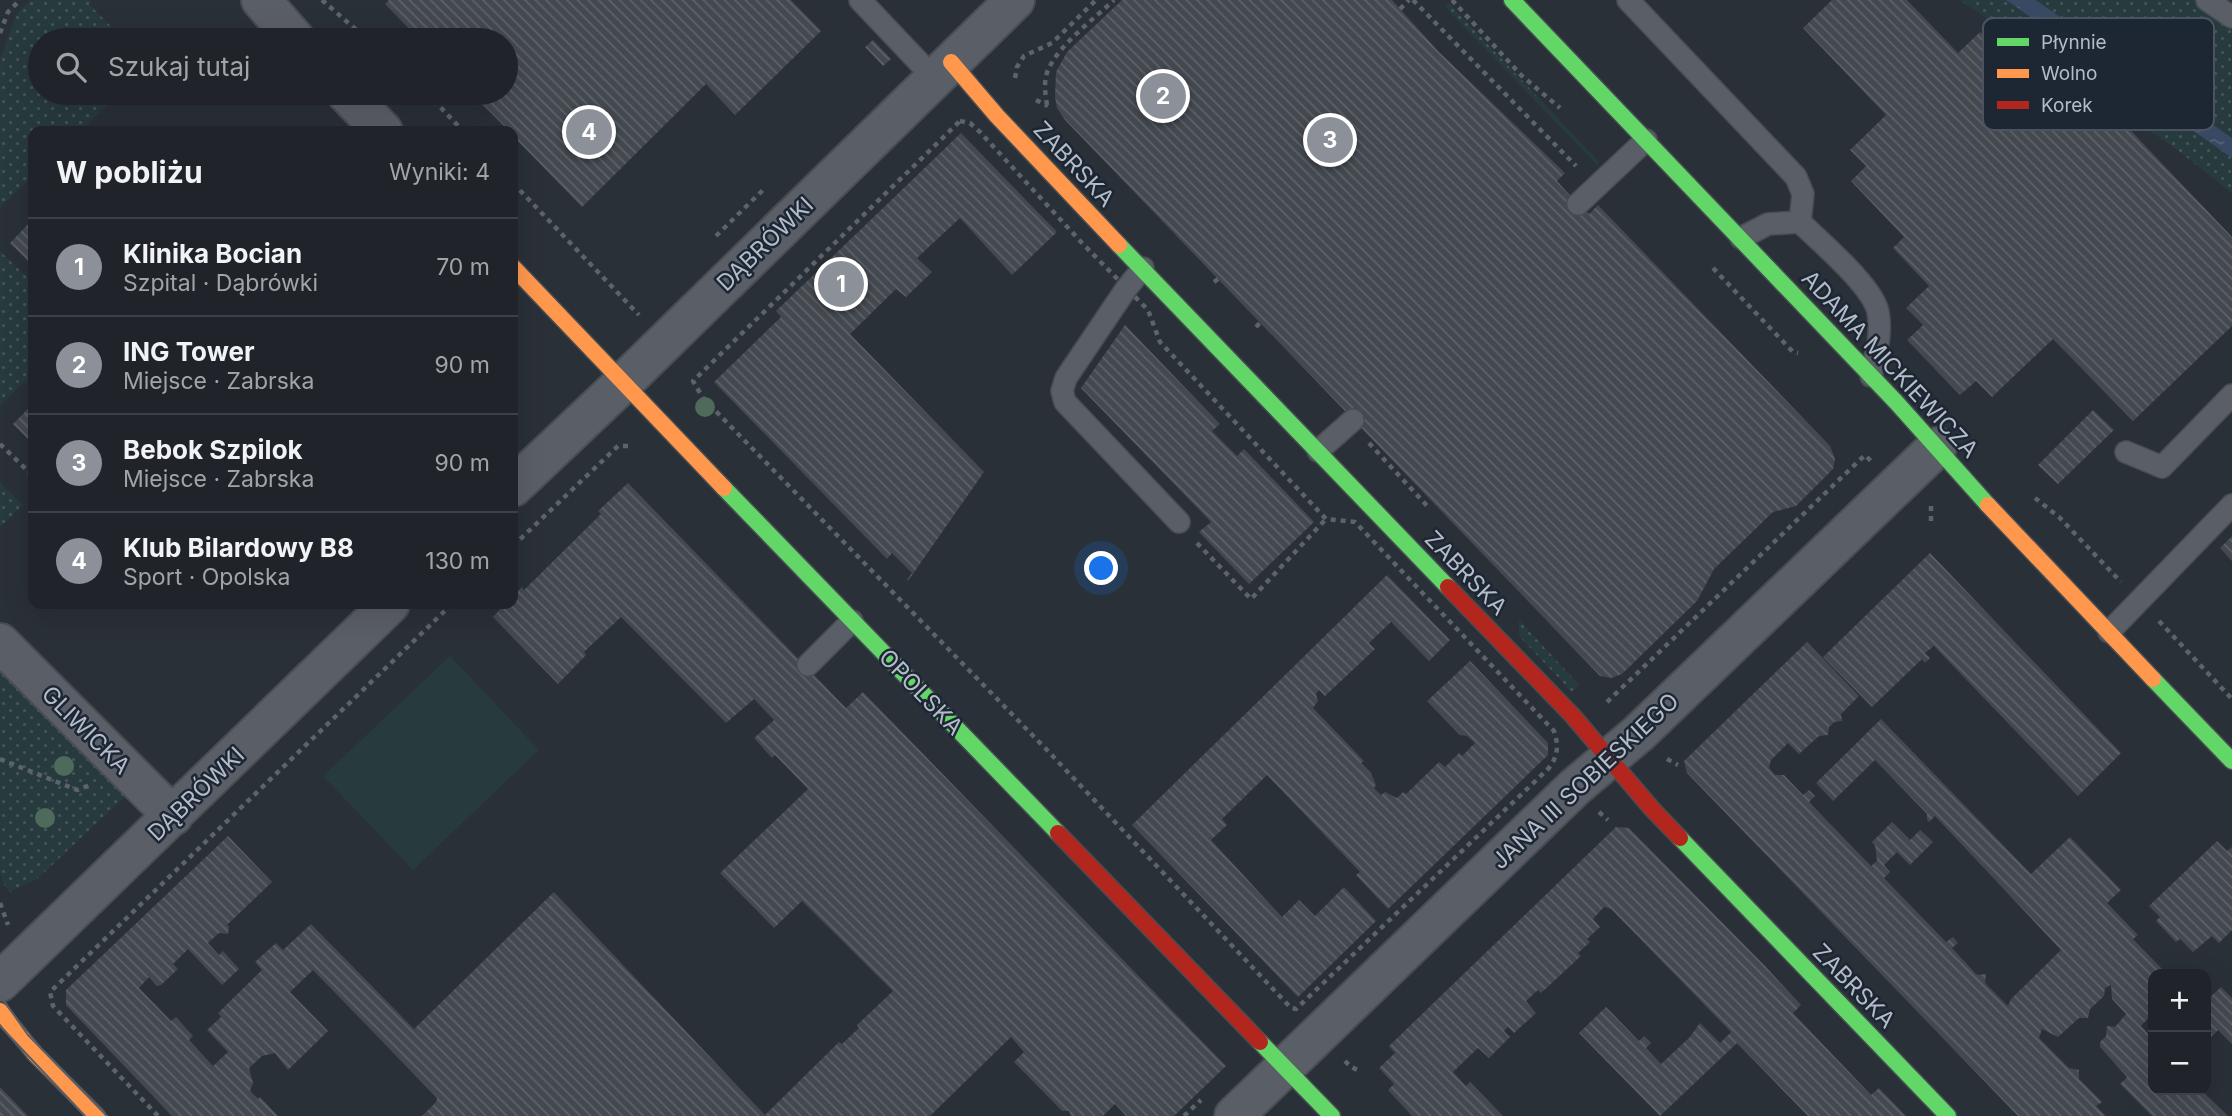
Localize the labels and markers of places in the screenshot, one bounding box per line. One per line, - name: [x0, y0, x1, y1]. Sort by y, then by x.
- pin: 2: [1140, 70, 1186, 122]
- pin: 4: [566, 106, 612, 158]
- pin: 3: [1307, 114, 1353, 166]
- pin: 1: [818, 258, 864, 310]

